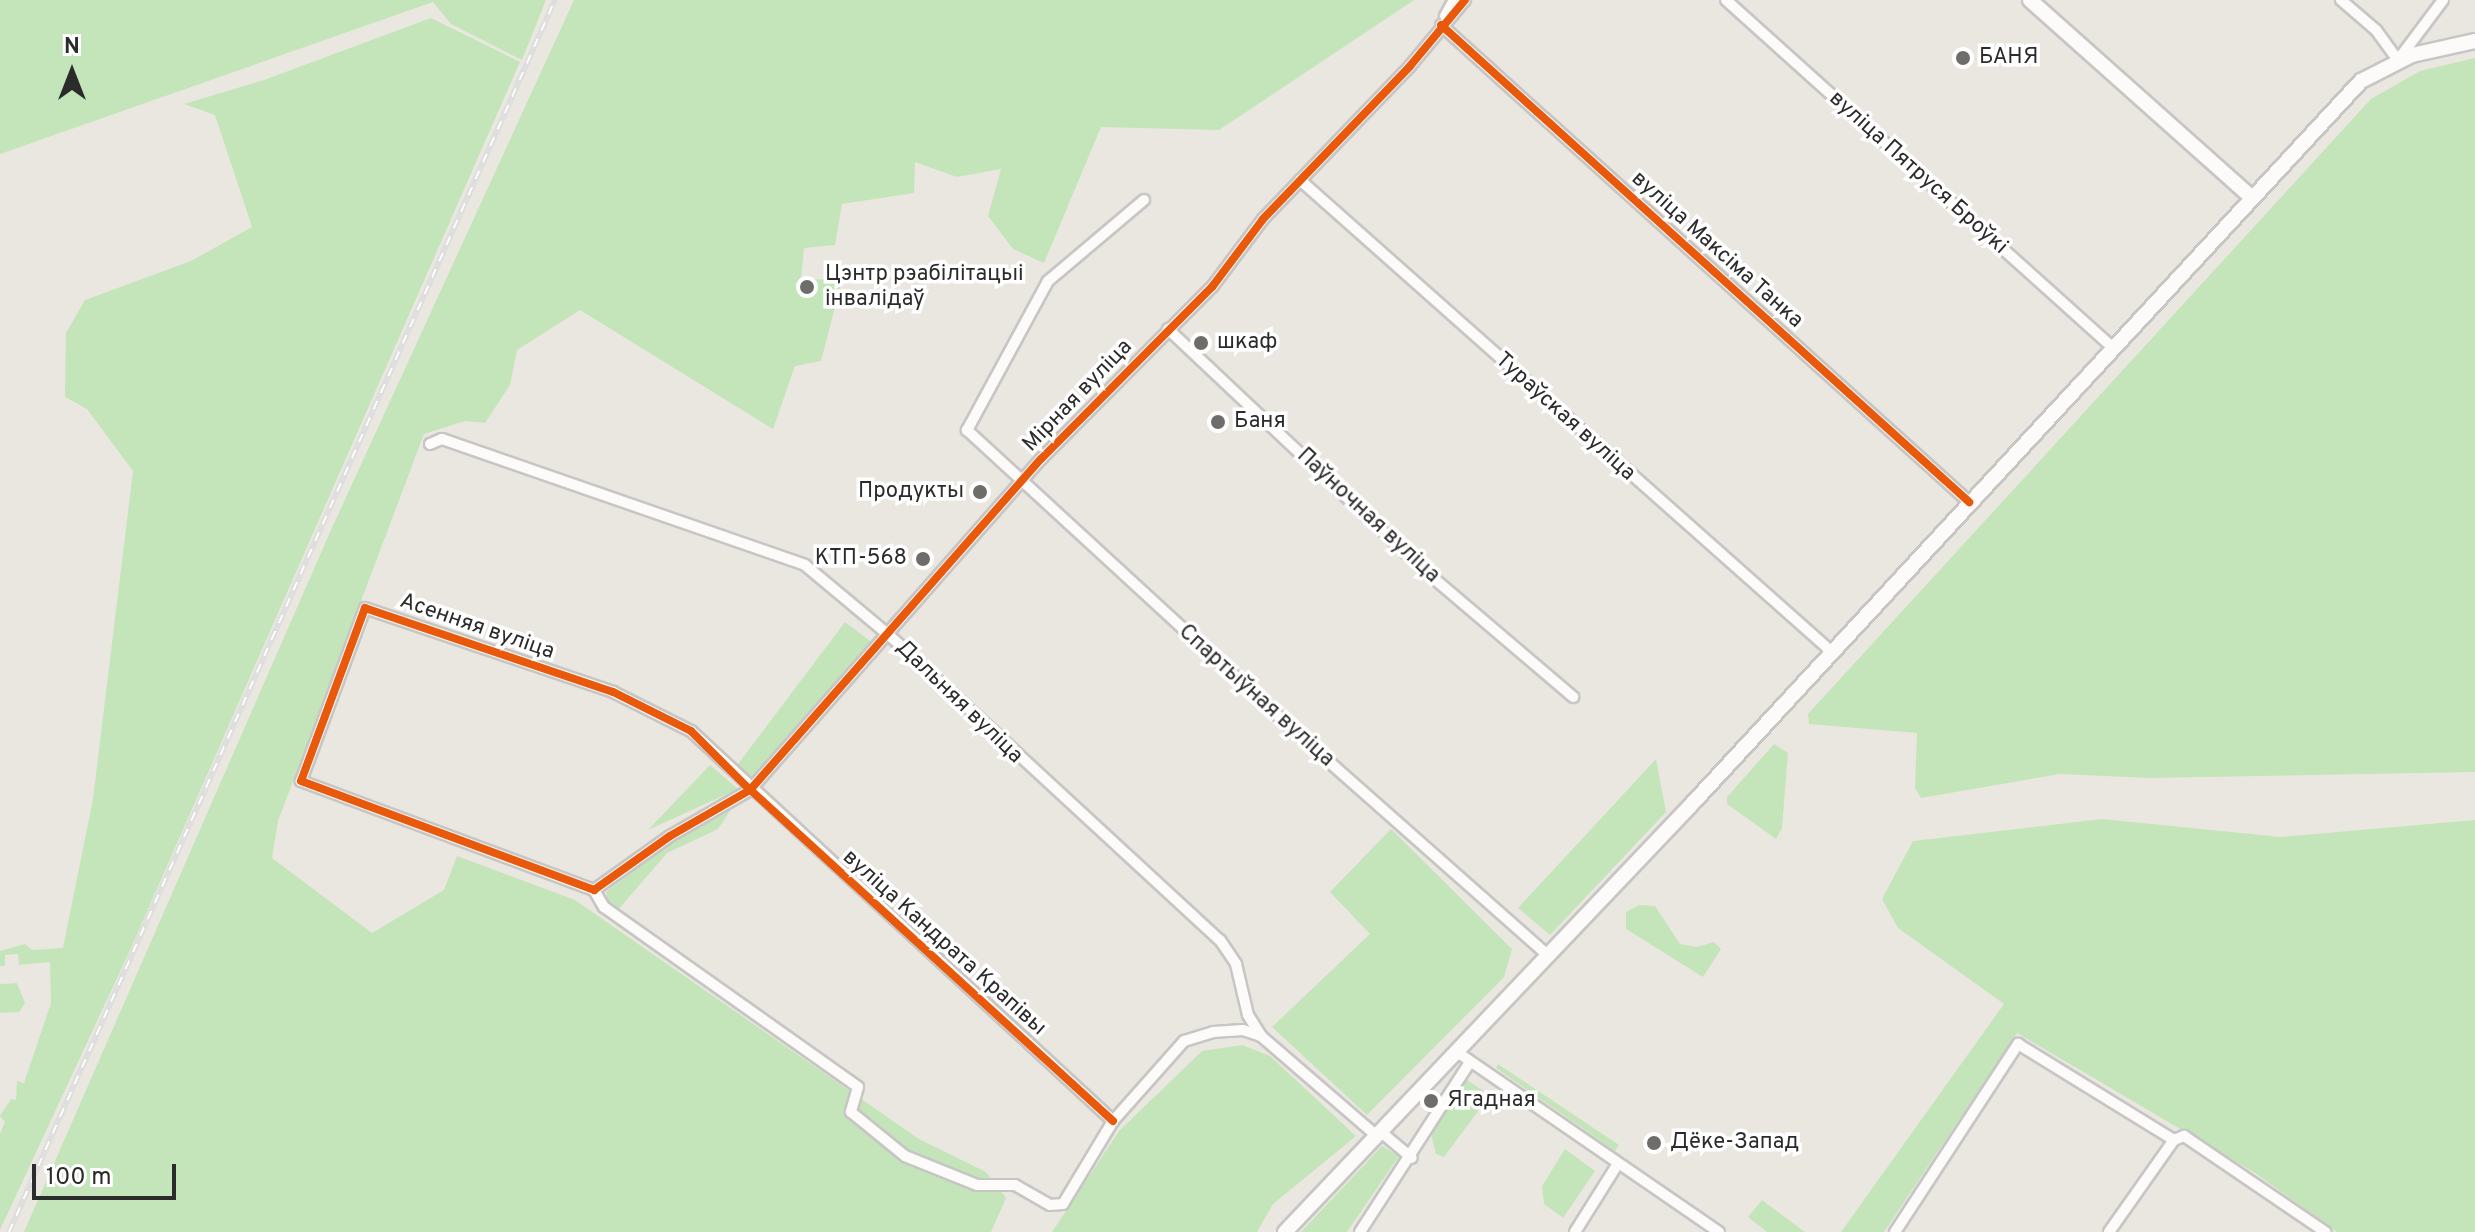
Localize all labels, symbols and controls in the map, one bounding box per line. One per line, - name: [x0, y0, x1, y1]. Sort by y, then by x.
- north arrow: [32, 32, 112, 112]
- text: N: [64, 34, 80, 61]
- place label: БАНЯ: [1979, 45, 2038, 71]
- marker: БАНЯ: [1954, 49, 1972, 67]
- street label: вуліца Пятруся Броўкі: [1823, 86, 2013, 260]
- street label: вуліца Максіма Танка: [1625, 166, 1809, 334]
- place label: Цэнтр рэабілітацыі інвалідаў: [825, 261, 1024, 312]
- marker: Цэнтр рэабілітацыі інвалідаў: [796, 276, 818, 298]
- place label: шкаф: [1217, 330, 1277, 356]
- street label: Мірная вуліца: [1018, 334, 1138, 458]
- marker: шкаф: [1192, 334, 1210, 352]
- street label: Тураўская вуліца: [1490, 347, 1640, 487]
- place label: Баня: [1234, 409, 1286, 435]
- marker: Баня: [1209, 413, 1227, 431]
- street label: Паўночная вуліца: [1291, 443, 1445, 589]
- place label: Продукты: [858, 479, 964, 505]
- marker: Продукты: [971, 483, 989, 501]
- place label: КТП-568: [815, 546, 907, 572]
- marker: КТП-568: [914, 550, 932, 568]
- street label: Асенняя вуліца: [396, 588, 558, 666]
- street label: Спартыўная вуліца: [1173, 619, 1339, 773]
- street label: Дальняя вуліца: [890, 635, 1028, 769]
- street label: вуліца Кандрата Крапівы: [837, 845, 1051, 1041]
- place label: Ягадная: [1447, 1088, 1536, 1114]
- marker: Ягадная: [1422, 1092, 1440, 1110]
- place label: Дёке-Запад: [1670, 1130, 1799, 1156]
- marker: Дёке-Запад: [1645, 1134, 1663, 1152]
- scale bar: [36, 1148, 180, 1198]
- text: 100 m: [46, 1163, 112, 1193]

